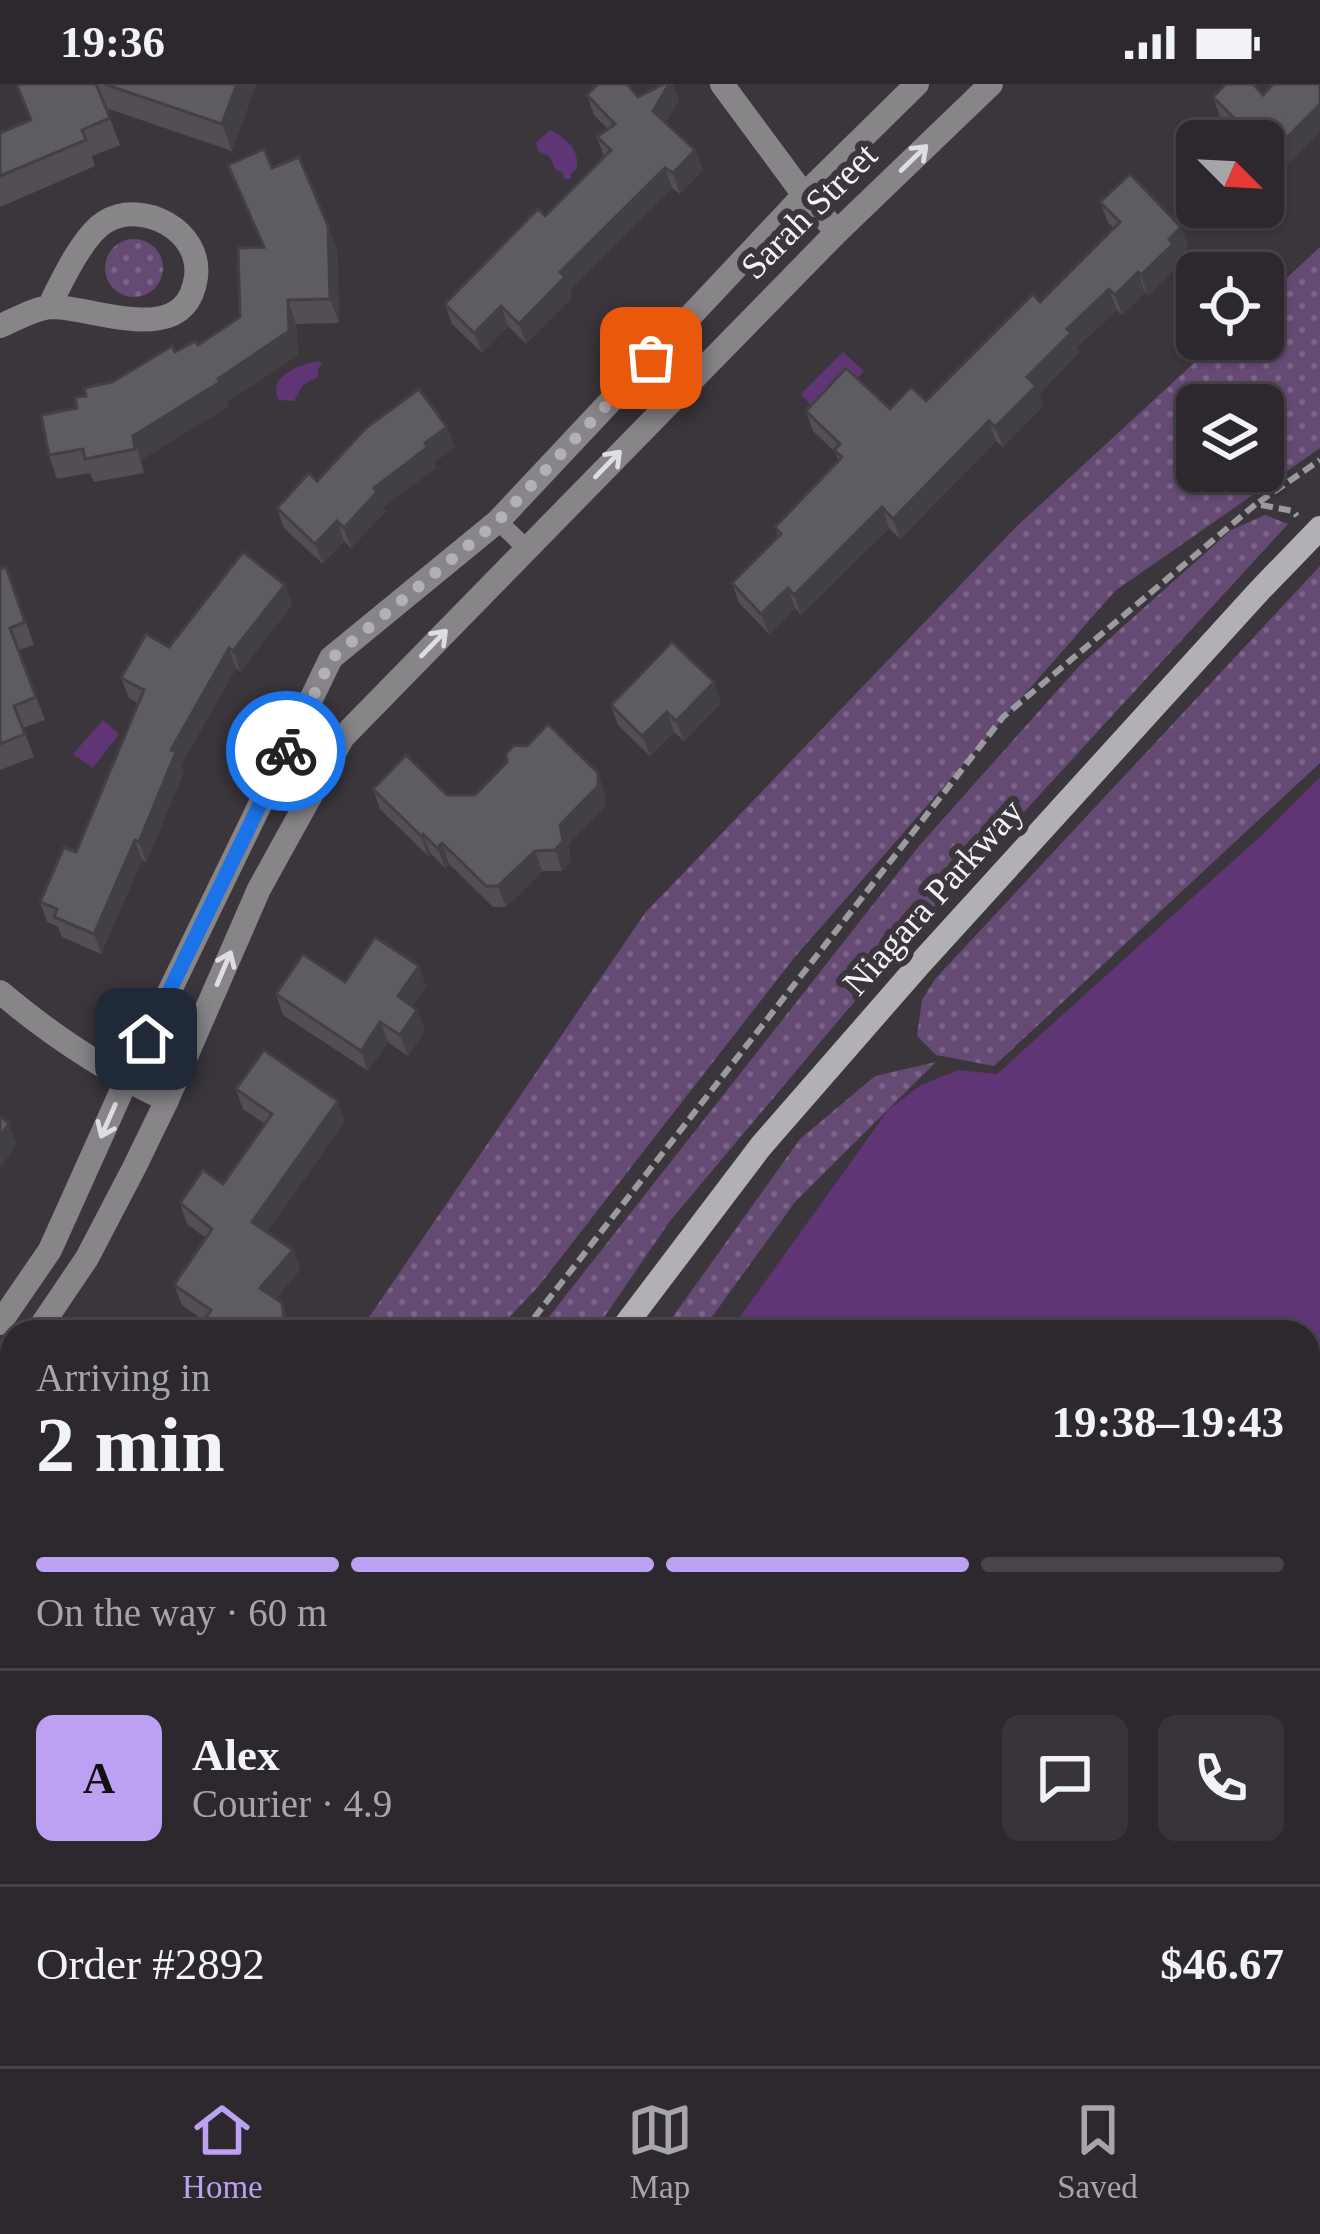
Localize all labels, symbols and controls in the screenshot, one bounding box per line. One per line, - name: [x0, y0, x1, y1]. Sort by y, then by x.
- text: 19:36: [60, 17, 165, 67]
- north arrow: [1176, 120, 1284, 228]
- map controls: [1176, 120, 1284, 492]
- street label: Sarah Street: [733, 135, 885, 287]
- one-way arrow: [899, 144, 928, 172]
- button: locate: [1176, 252, 1284, 360]
- pin: [600, 307, 702, 409]
- icon: bag: [618, 325, 684, 391]
- button: layers: [1176, 384, 1284, 492]
- one-way arrow: [593, 450, 623, 480]
- one-way arrow: [420, 629, 448, 659]
- courier: [226, 691, 346, 811]
- icon: bike: [253, 718, 319, 784]
- street label: Niagara Parkway: [835, 791, 1031, 1003]
- one-way arrow: [215, 950, 237, 986]
- pin: [95, 988, 197, 1090]
- icon: home: [113, 1006, 179, 1072]
- one-way arrow: [96, 1102, 118, 1138]
- text: Arriving in: [36, 1356, 210, 1399]
- text: 19:38–19:43: [1052, 1397, 1284, 1447]
- text: 2 min: [36, 1401, 225, 1488]
- text: On the way · 60 m: [36, 1591, 327, 1634]
- button: chat: [1002, 1715, 1128, 1841]
- button: phone: [1158, 1715, 1284, 1841]
- text: Alex: [192, 1730, 279, 1780]
- text: A: [83, 1753, 115, 1803]
- text: Courier · 4.9: [192, 1782, 392, 1825]
- text: Order #2892: [36, 1939, 265, 1989]
- text: $46.67: [1160, 1939, 1284, 1989]
- tab: Home: [182, 2097, 263, 2206]
- tab: Map: [627, 2097, 693, 2206]
- tab: Saved: [1057, 2097, 1138, 2206]

